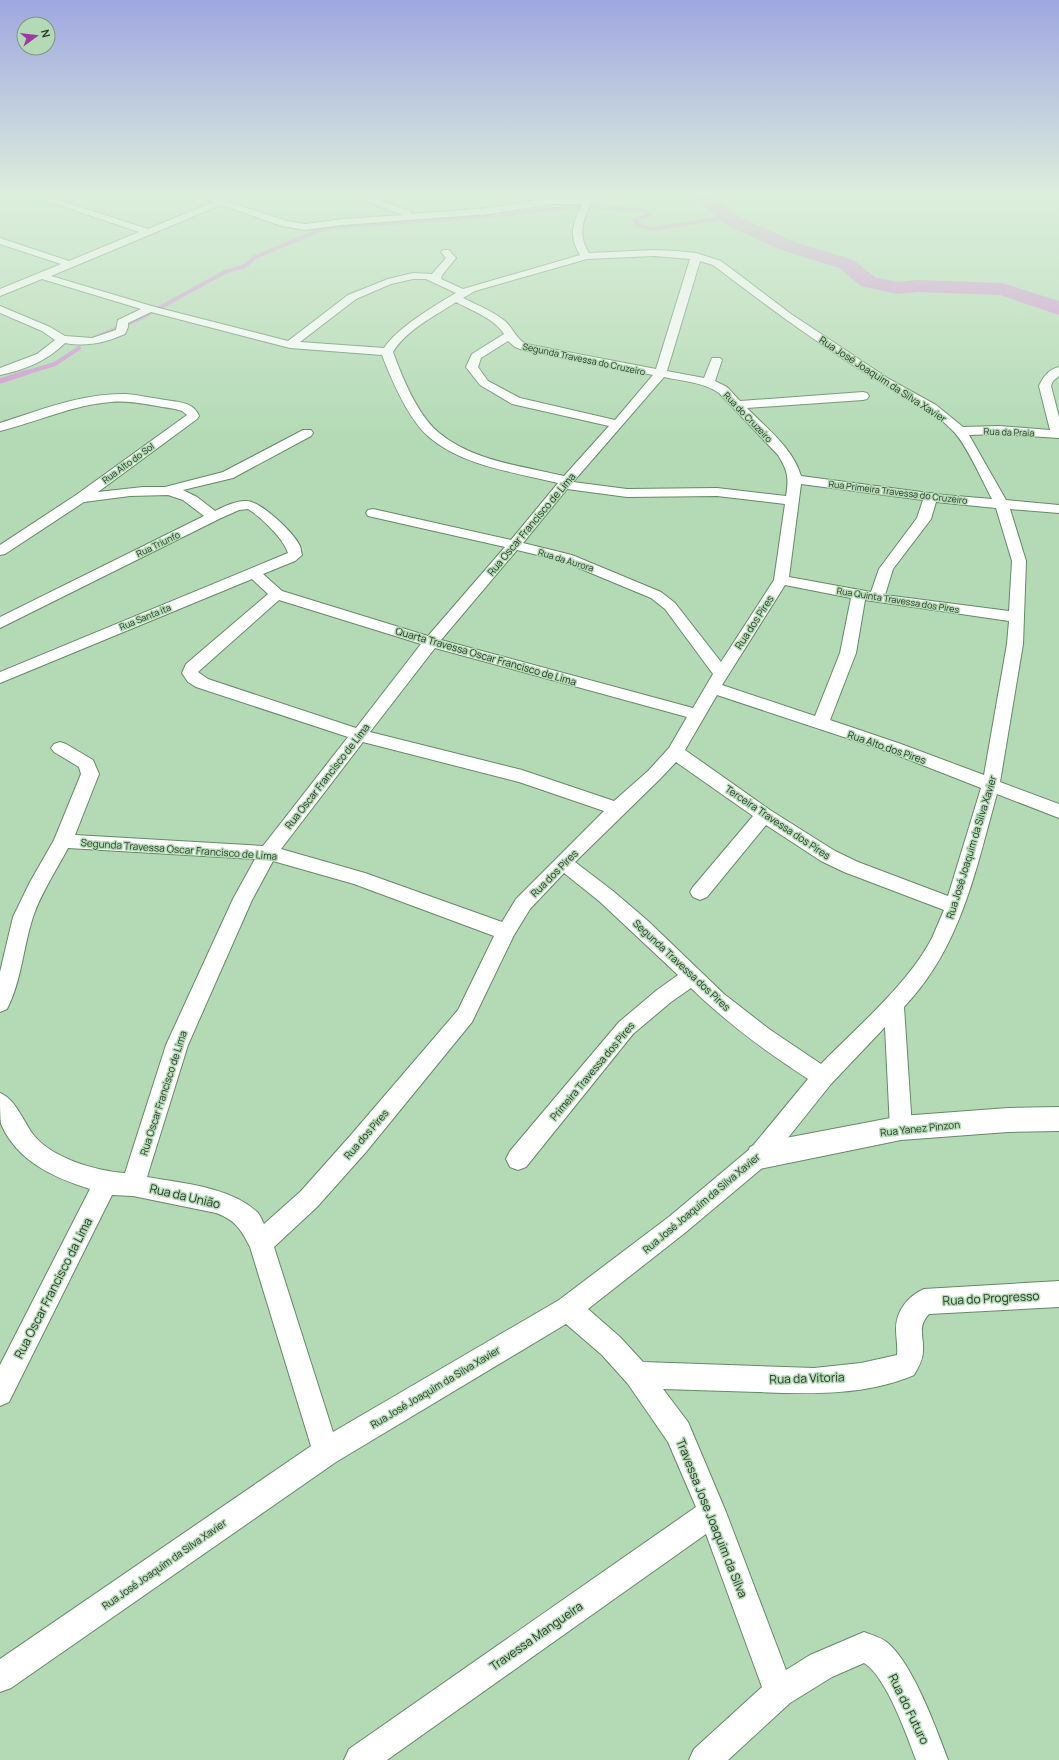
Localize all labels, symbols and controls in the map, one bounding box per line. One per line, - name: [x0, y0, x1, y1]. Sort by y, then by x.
- north arrow: [16, 16, 56, 56]
- text: N: [38, 28, 54, 39]
- street label: Rua José Joaquim da Silva Xavier: [817, 333, 950, 426]
- street label: Segunda Travessa do Cruzeiro: [521, 340, 647, 378]
- street label: Rua do Cruzeiro: [721, 389, 775, 445]
- street label: Rua da Praia: [984, 425, 1034, 439]
- street label: Rua Alto do Sol: [99, 440, 157, 486]
- street label: Rua Oscar Francisco de Lima: [484, 470, 578, 578]
- street label: Rua Primeira Travessa do Cruzeiro: [828, 477, 968, 507]
- street label: Rua Triunfo: [134, 528, 182, 560]
- street label: Rua da Aurora: [537, 545, 595, 575]
- street label: Rua Quinta Travessa dos Pires: [836, 584, 961, 616]
- street label: Rua dos Pires: [731, 592, 777, 652]
- street label: Rua Santa ita: [117, 601, 173, 633]
- street label: Quarta Travessa Oscar Francisco de Lima: [394, 623, 578, 689]
- street label: Rua Oscar Francisco de Lima: [281, 720, 373, 832]
- street label: Rua Alto dos Pires: [846, 727, 928, 767]
- street label: Rua José Joaquim da Silva Xavier: [943, 773, 1000, 920]
- street label: Terceira Travessa dos Pires: [723, 782, 833, 862]
- street label: Segunda Travessa Oscar Francisco de Lima: [80, 835, 278, 863]
- street label: Rua dos Pires: [527, 846, 581, 900]
- street label: Segunda Travessa dos Pires: [630, 916, 734, 1014]
- street label: Primeira Travessa dos Pires: [547, 1019, 637, 1123]
- street label: Rua Oscar Francisco de Lima: [136, 1029, 190, 1157]
- street label: Rua dos Pires: [340, 1106, 392, 1162]
- street label: Rua Yanez Pinzon: [879, 1117, 961, 1139]
- street label: Rua José Joaquim da Silva Xavier: [639, 1149, 763, 1256]
- street label: Rua da União: [148, 1180, 222, 1212]
- street label: Rua Oscar Francisco da Lima: [10, 1215, 96, 1361]
- street label: Rua do Progresso: [942, 1287, 1040, 1309]
- street label: Rua José Joaquim da Silva Xavier: [367, 1342, 503, 1431]
- street label: Rua da Vitoria: [769, 1368, 845, 1388]
- street label: Travessa Jose Joaquim da Silva: [672, 1436, 752, 1600]
- street label: Rua José Joaquim da Silva Xavier: [99, 1515, 229, 1613]
- street label: Travessa Mangueira: [486, 1597, 586, 1675]
- street label: Rua do Futuro: [885, 1671, 933, 1747]

